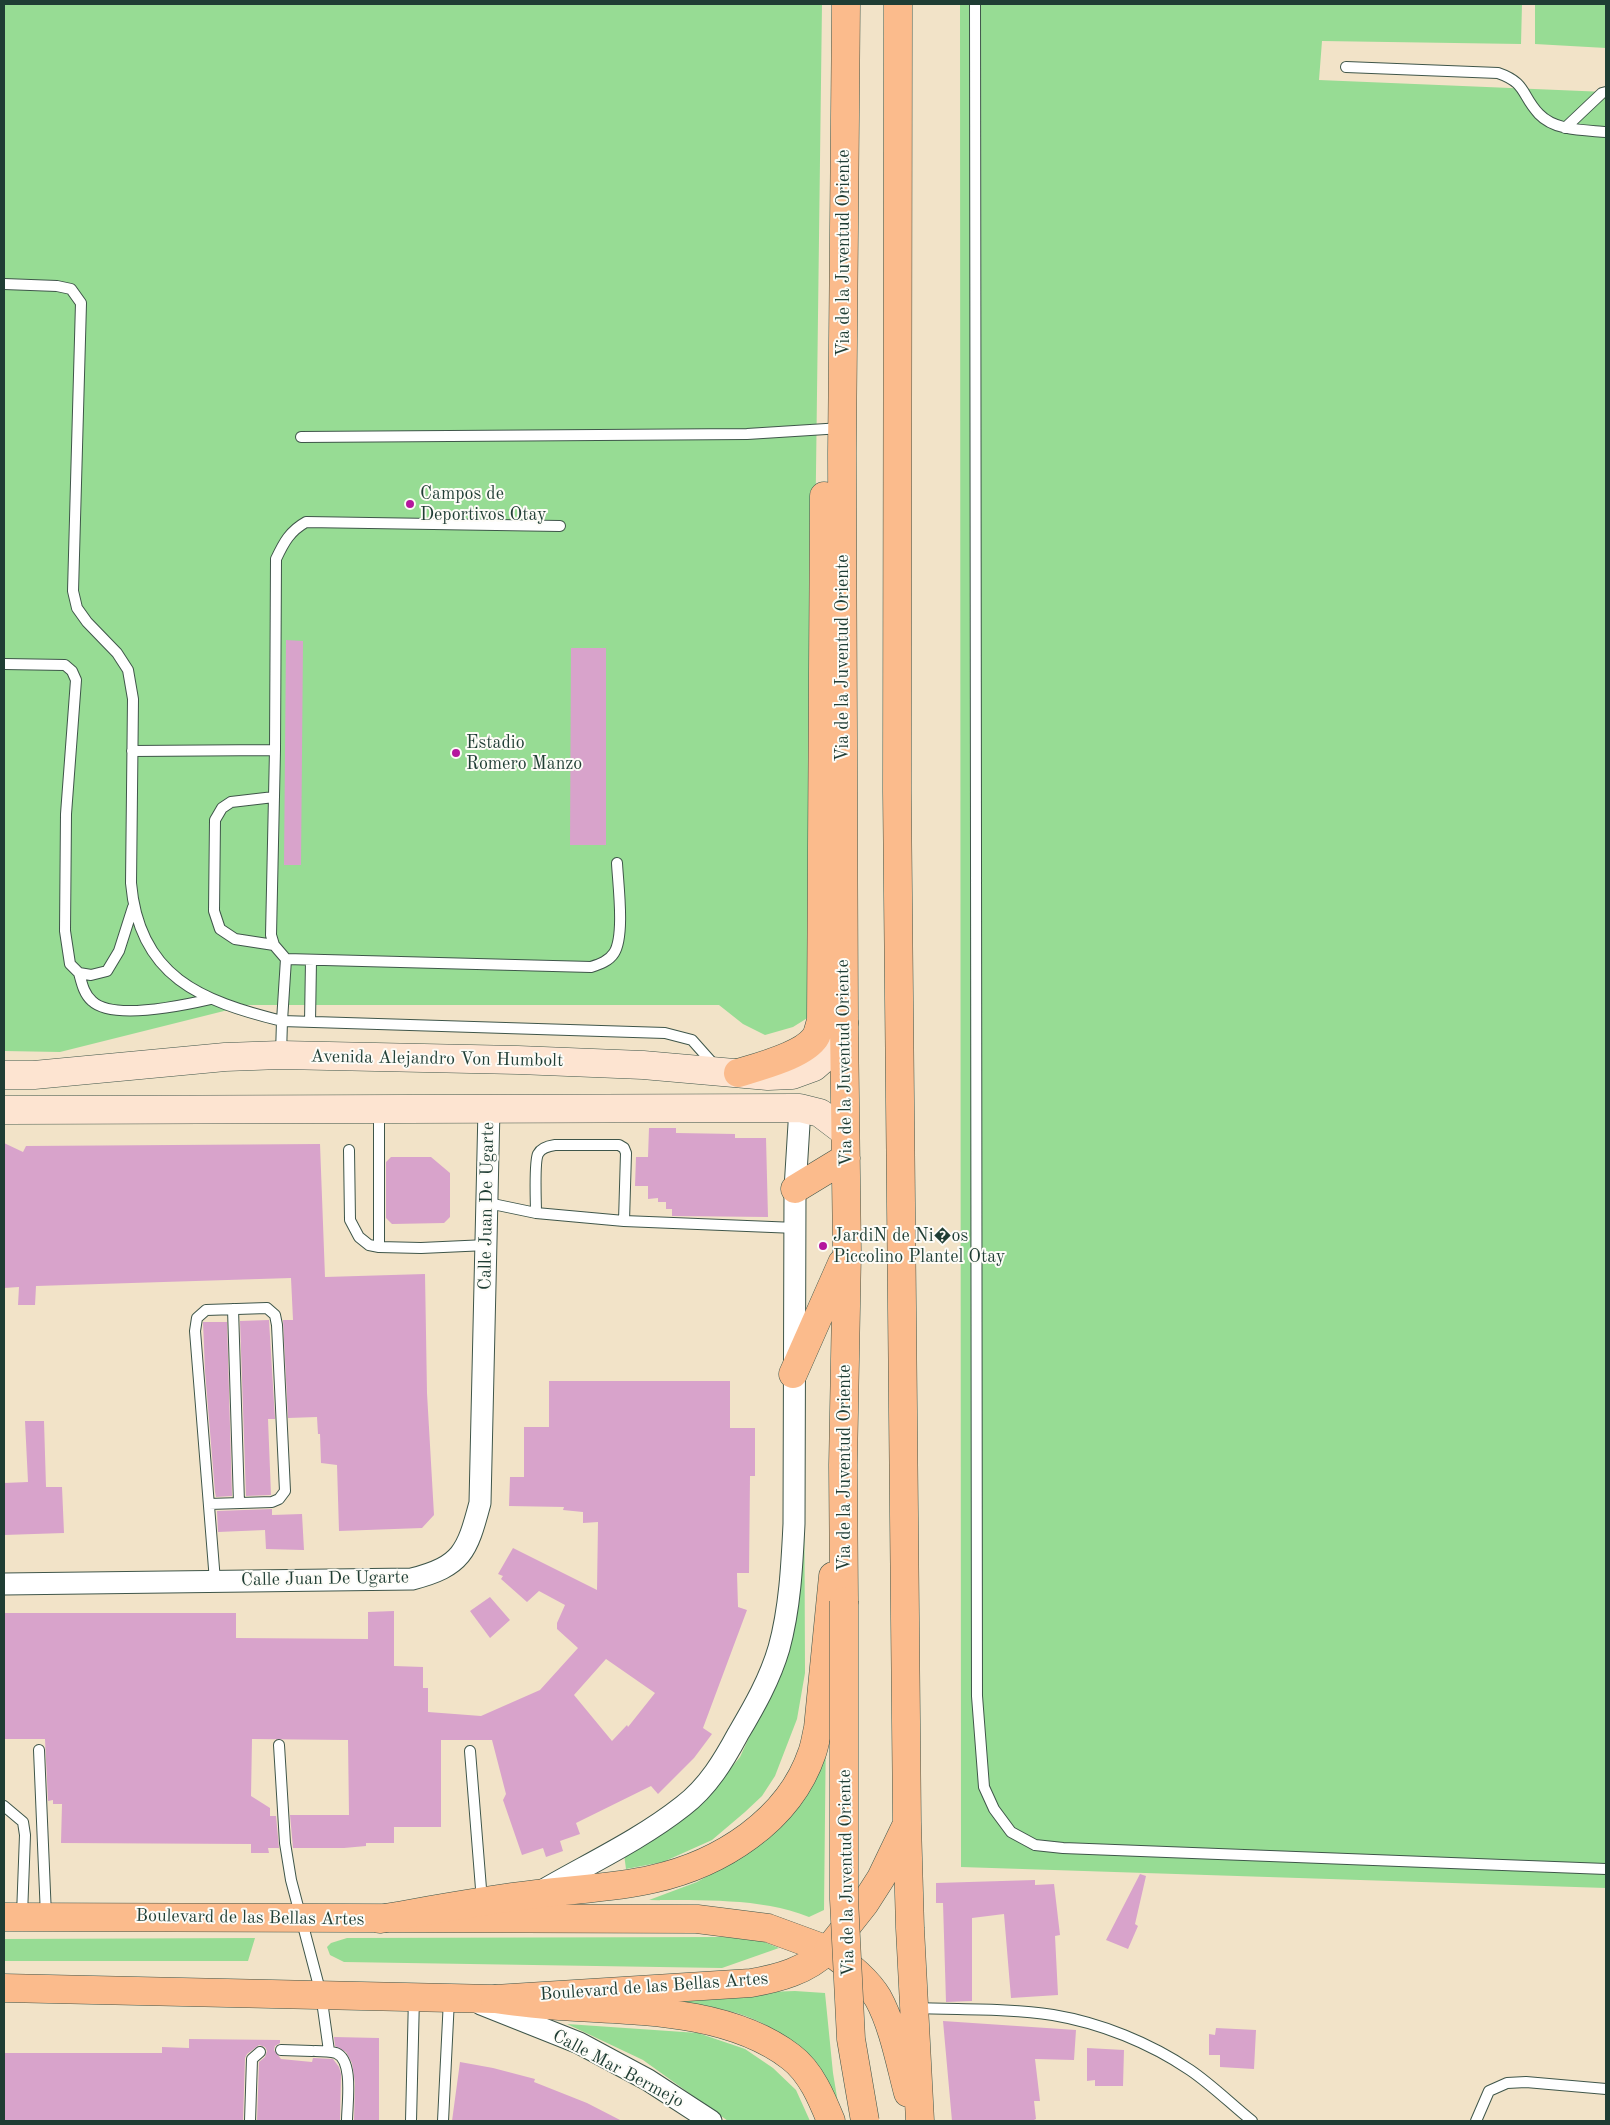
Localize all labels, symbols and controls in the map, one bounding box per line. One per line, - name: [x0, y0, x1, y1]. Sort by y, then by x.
- street label: Via de la Juventud Oriente: [833, 149, 855, 357]
- place label: Campos de Deportivos Otay: [420, 483, 547, 526]
- marker: Campos de Deportivos Otay: [404, 498, 416, 510]
- street label: Via de la Juventud Oriente: [832, 554, 854, 762]
- place label: Estadio Romero Manzo: [466, 732, 582, 774]
- marker: Estadio Romero Manzo: [450, 747, 462, 759]
- street label: Via de la Juventud Oriente: [832, 959, 858, 1167]
- street label: Avenida Alejandro Von Humbolt: [310, 1046, 564, 1072]
- street label: Calle Juan De Ugarte: [475, 1122, 499, 1290]
- place label: JardiN de Ni�os Piccolino Plantel Otay: [833, 1225, 1005, 1268]
- marker: JardiN de Ni�os Piccolino Plantel Otay: [817, 1240, 829, 1252]
- street label: Via de la Juventud Oriente: [834, 1364, 856, 1572]
- street label: Calle Juan De Ugarte: [241, 1567, 409, 1591]
- street label: Via de la Juventud Oriente: [834, 1769, 860, 1977]
- street label: Boulevard de las Bellas Artes: [135, 1905, 365, 1931]
- street label: Boulevard de las Bellas Artes: [539, 1968, 769, 2006]
- street label: Calle Mar Bermejo: [549, 2025, 687, 2113]

